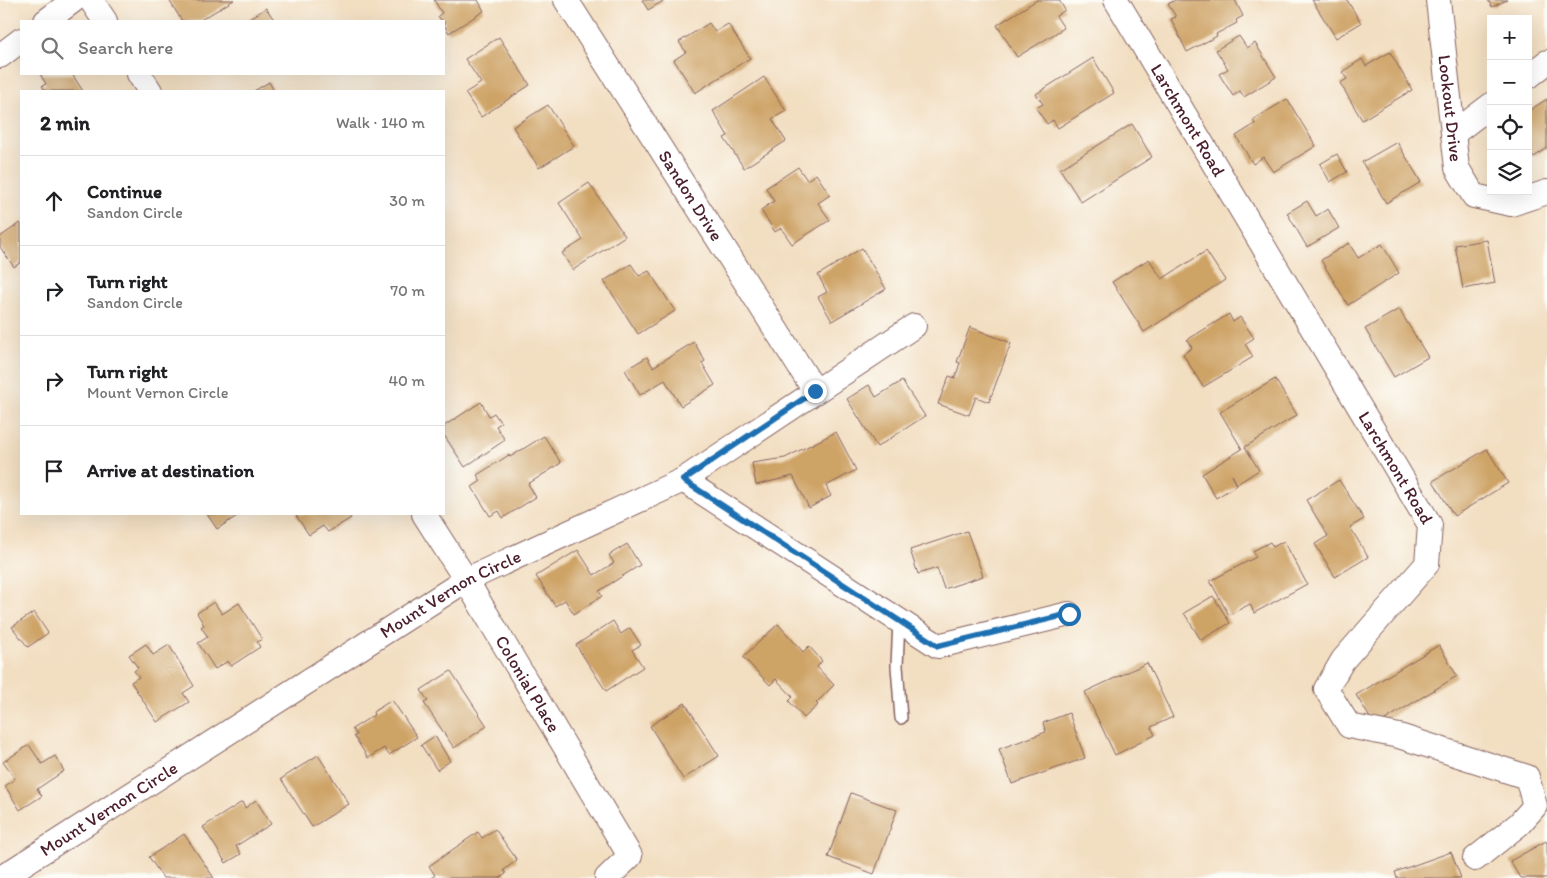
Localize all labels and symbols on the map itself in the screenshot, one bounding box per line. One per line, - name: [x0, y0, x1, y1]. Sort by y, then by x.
- street label: Lookout Drive: [1433, 54, 1467, 163]
- street label: Larchmont Road: [1146, 60, 1230, 181]
- street label: Sandon Drive: [654, 146, 728, 245]
- route end: [804, 380, 827, 403]
- street label: Larchmont Road: [1354, 407, 1438, 528]
- street label: Mount Vernon Circle: [376, 545, 524, 643]
- route start: [1058, 603, 1081, 626]
- street label: Colonial Place: [490, 631, 565, 736]
- street label: Mount Vernon Circle: [36, 757, 182, 861]

